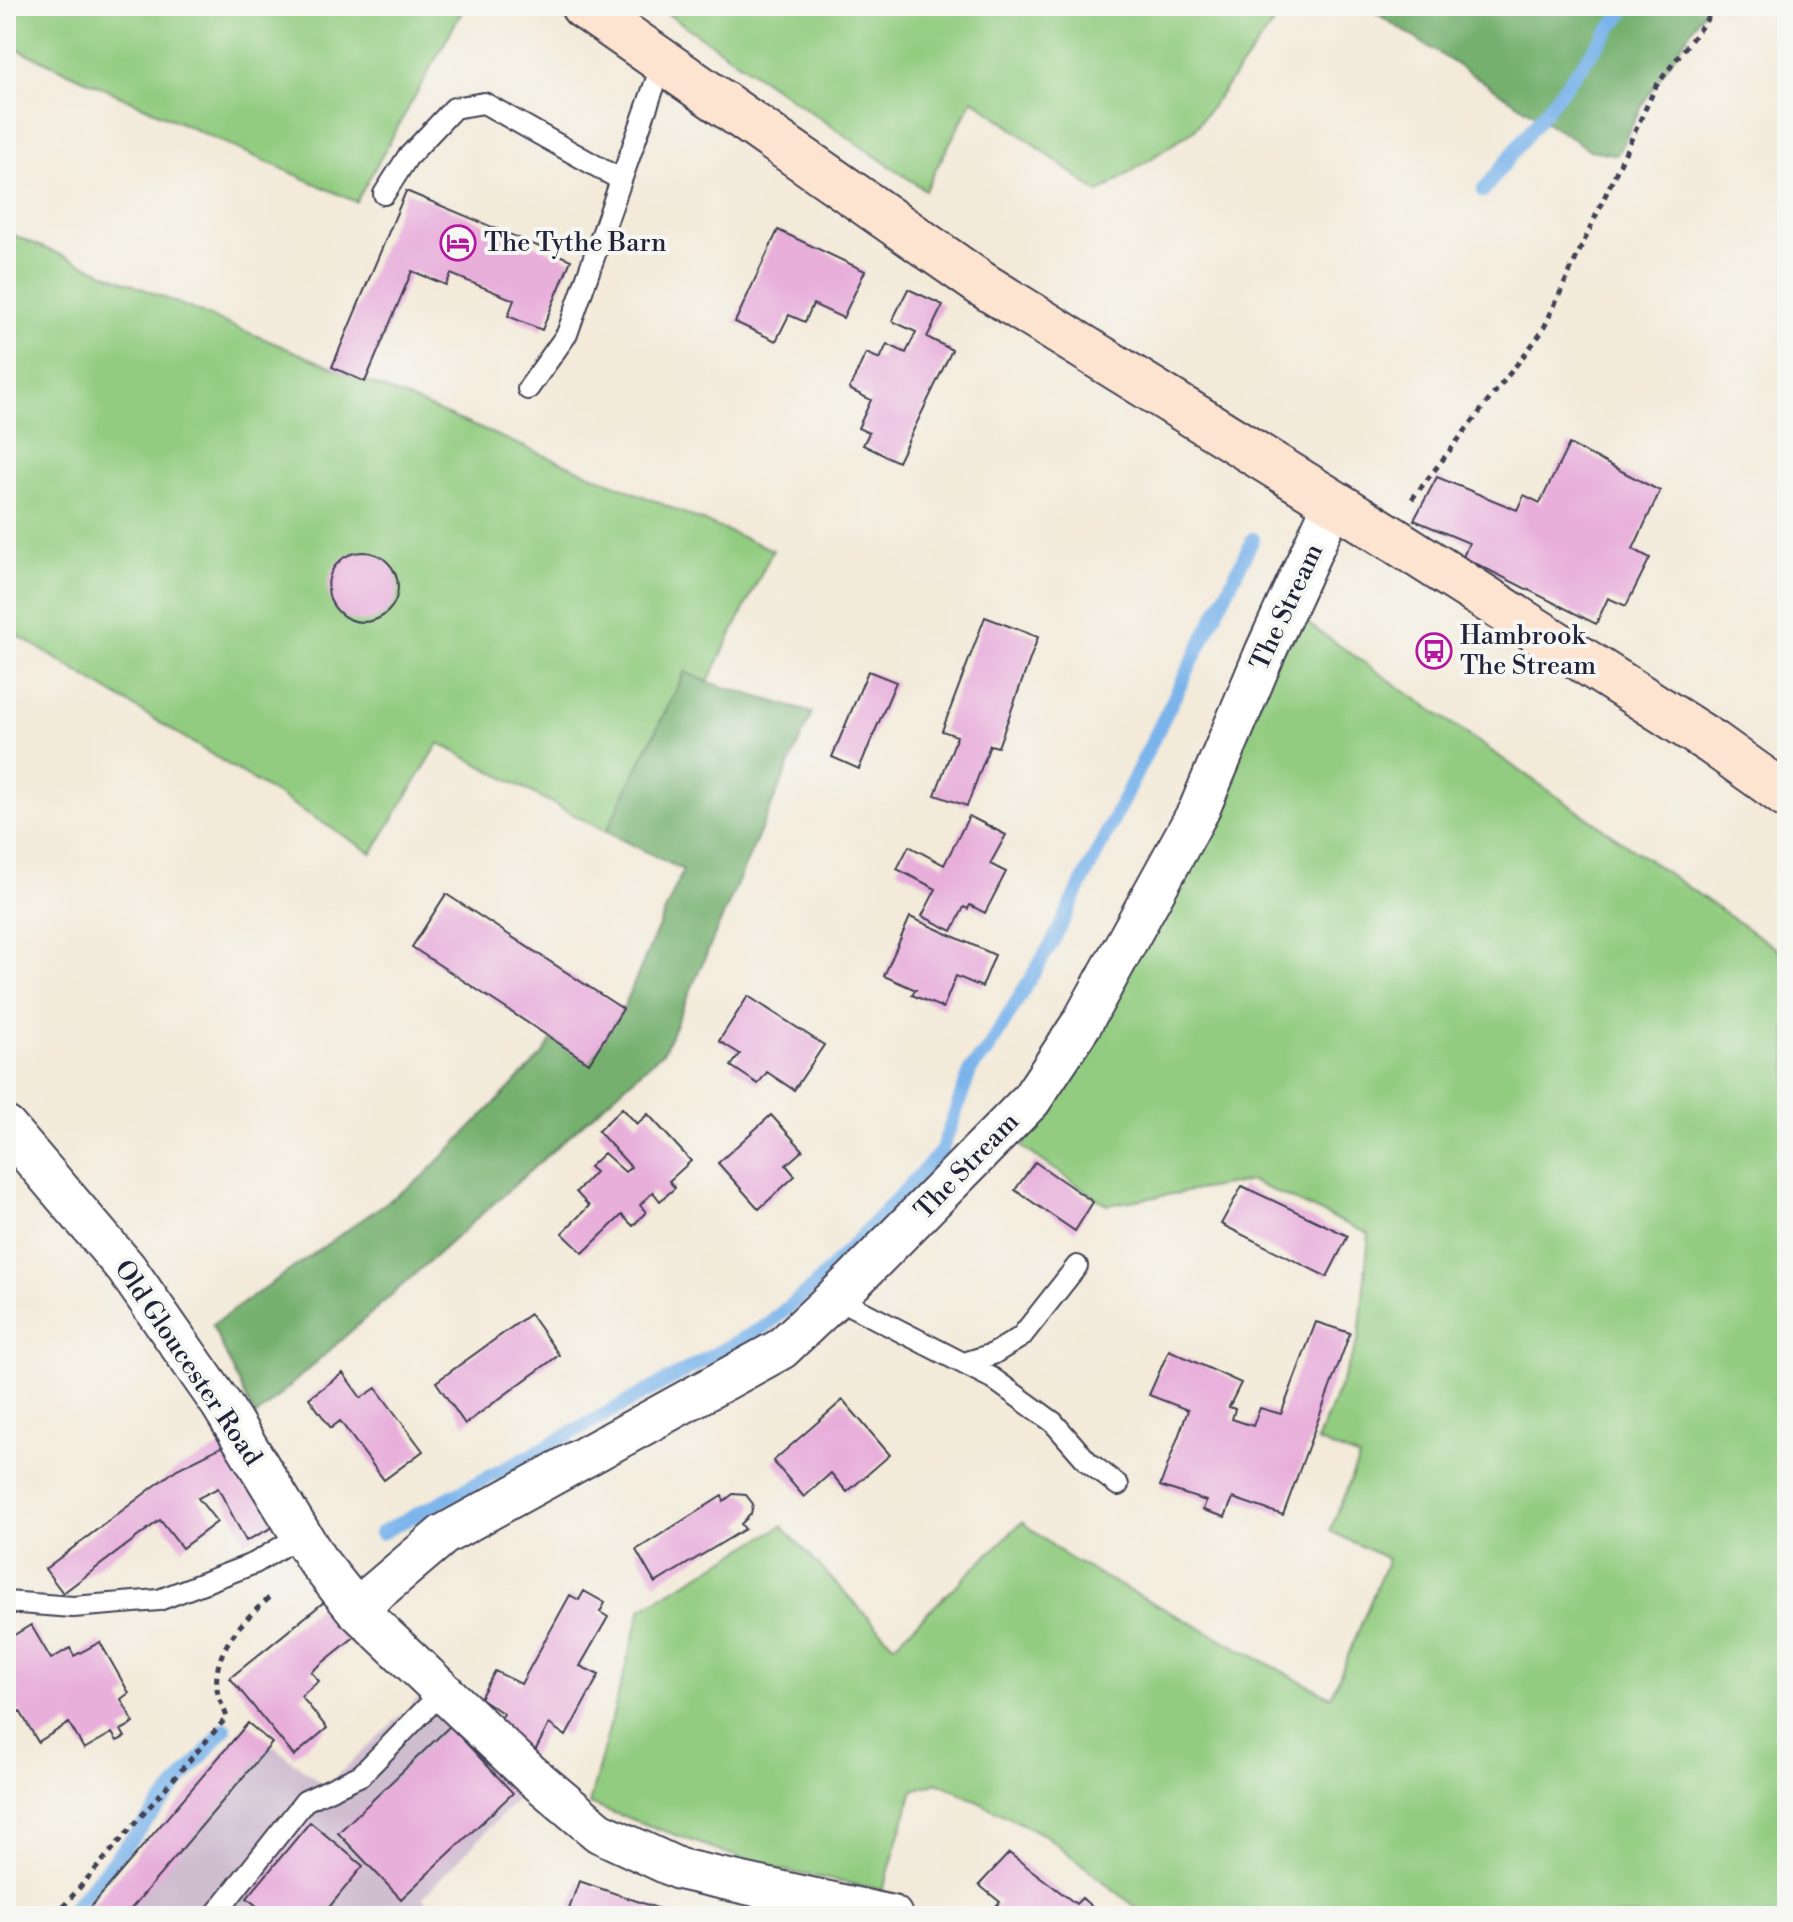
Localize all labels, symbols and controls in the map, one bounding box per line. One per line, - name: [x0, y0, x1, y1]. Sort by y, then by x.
- hotel icon: The Tythe Barn: [439, 224, 477, 262]
- place label: The Tythe Barn: [484, 227, 667, 259]
- street label: The Stream: [1244, 538, 1330, 675]
- place label: Hambrook The Stream: [1460, 620, 1596, 682]
- bus stop icon: Hambrook The Stream: [1415, 632, 1453, 670]
- street label: The Stream: [908, 1106, 1026, 1226]
- street label: Old Gloucester Road: [107, 1254, 269, 1472]

